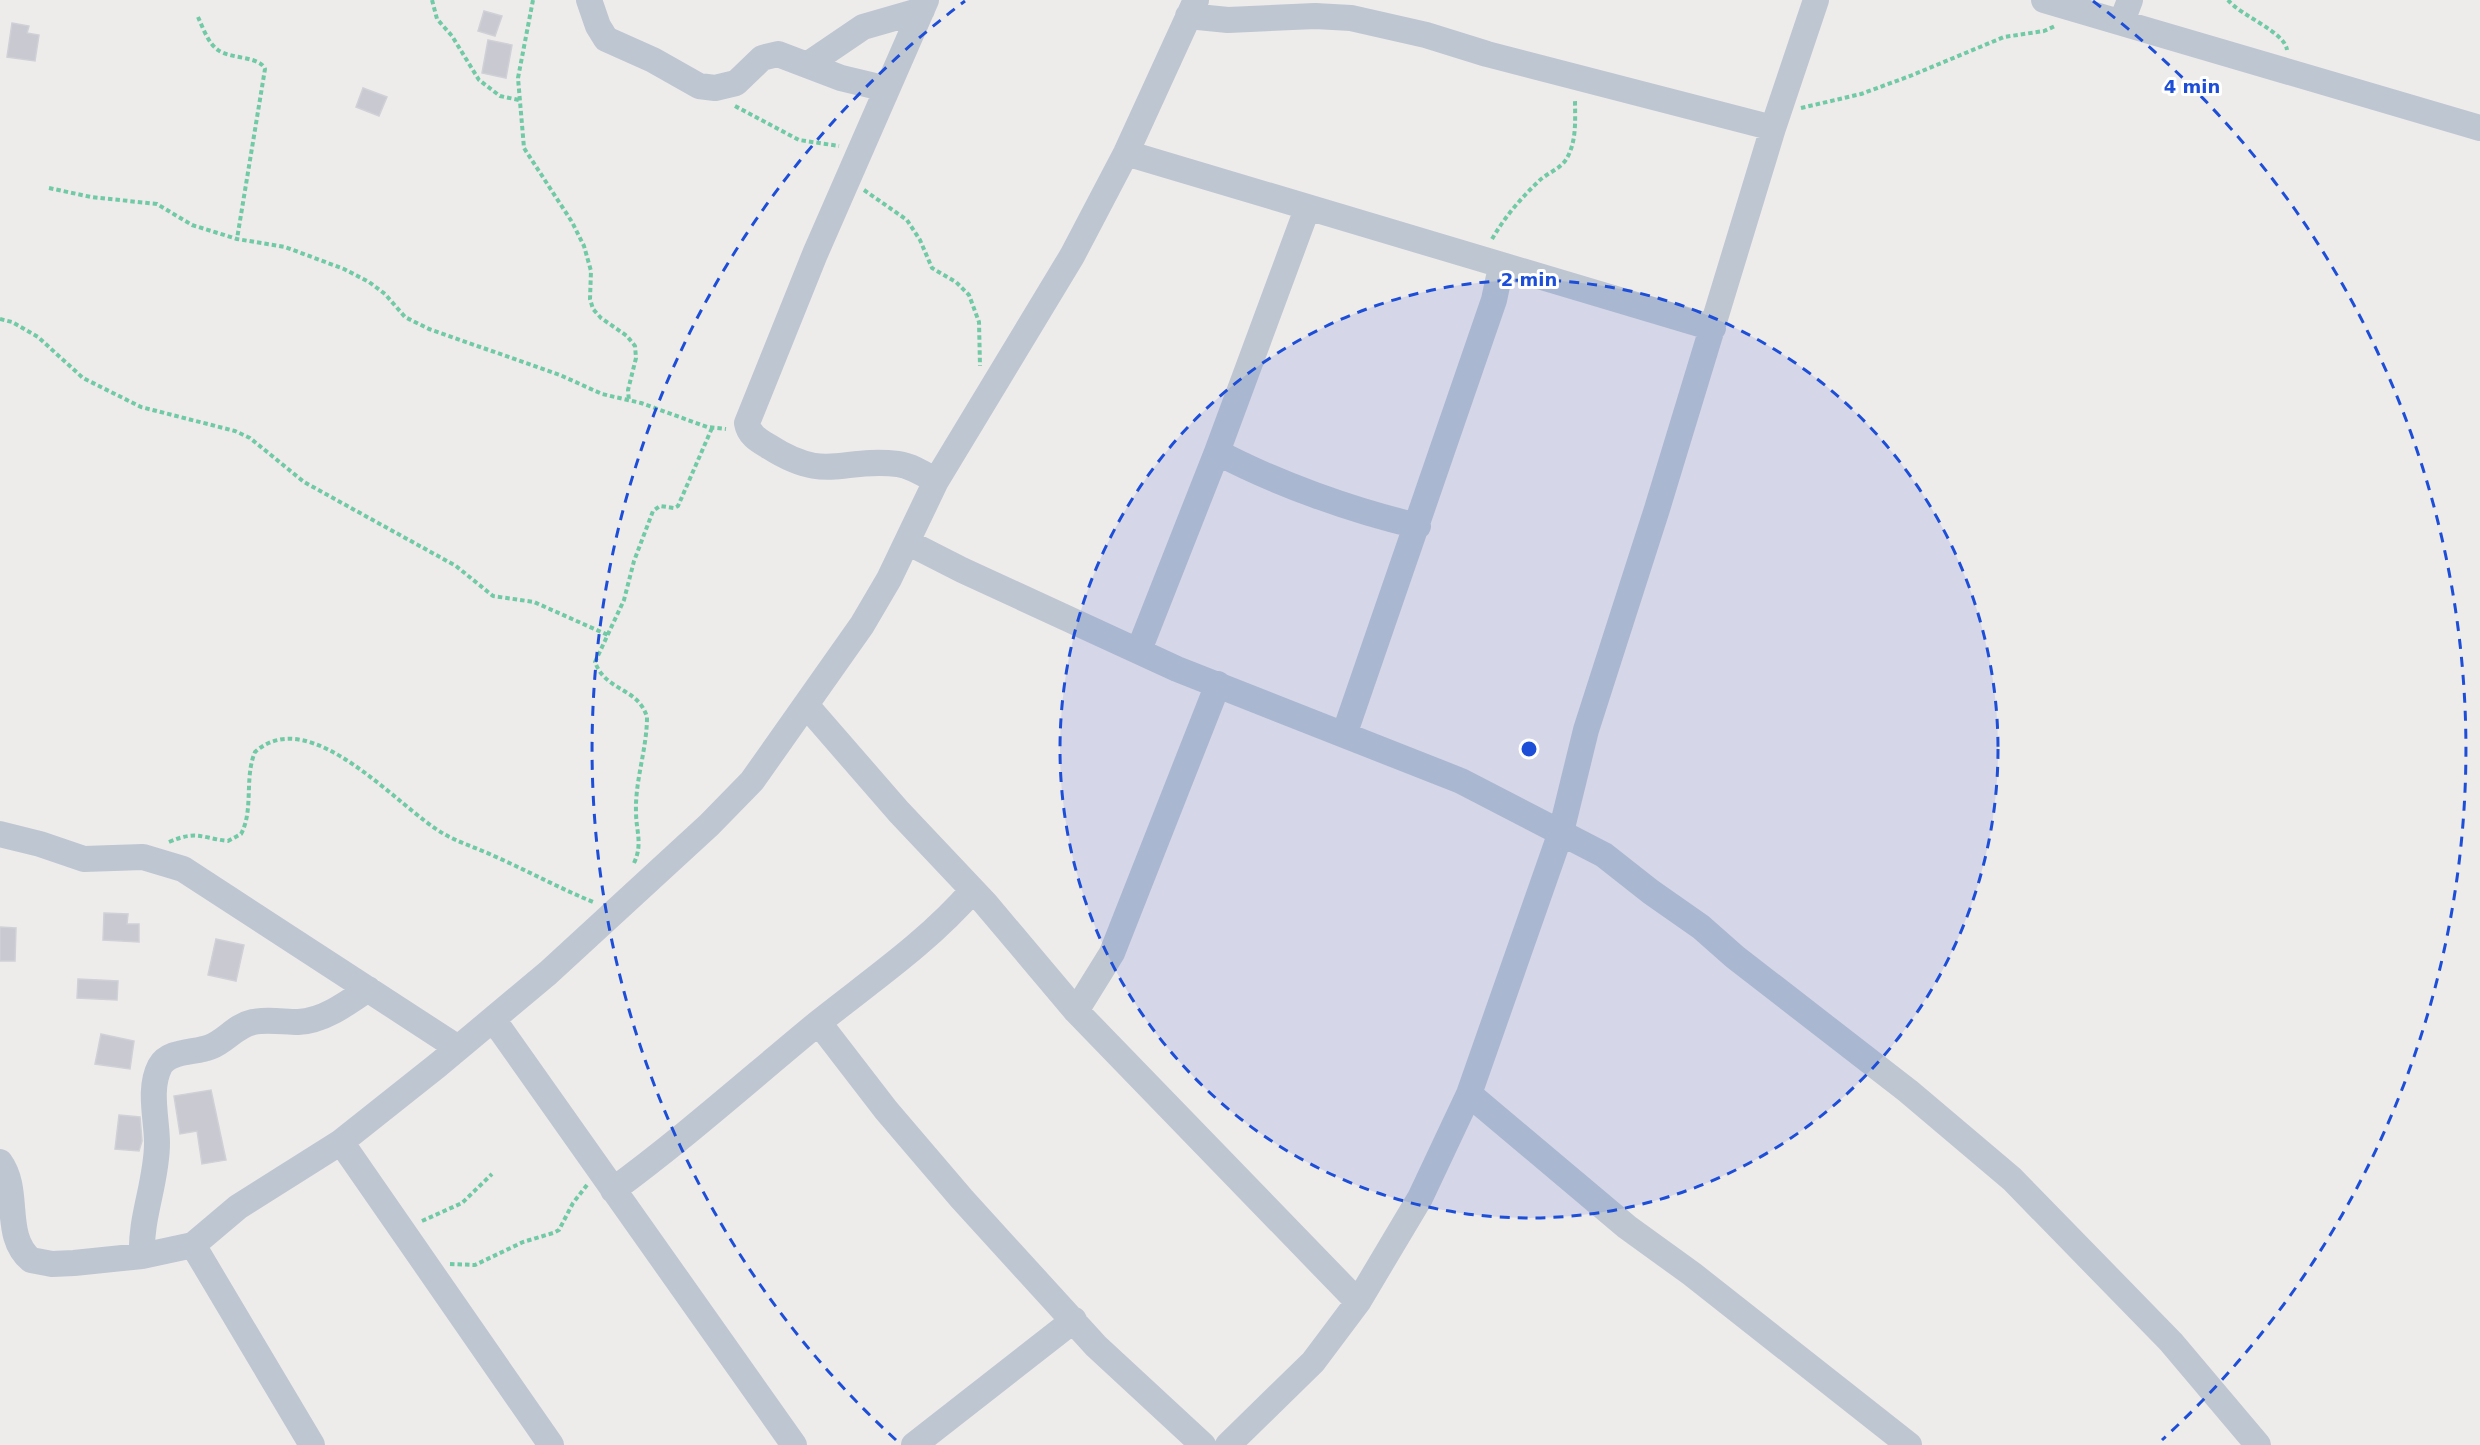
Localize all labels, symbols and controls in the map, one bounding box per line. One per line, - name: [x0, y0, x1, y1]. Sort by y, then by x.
- text: 4 min: [2164, 76, 2220, 97]
- text: 2 min: [1501, 269, 1557, 290]
- centre of rings: [1519, 739, 1539, 759]

